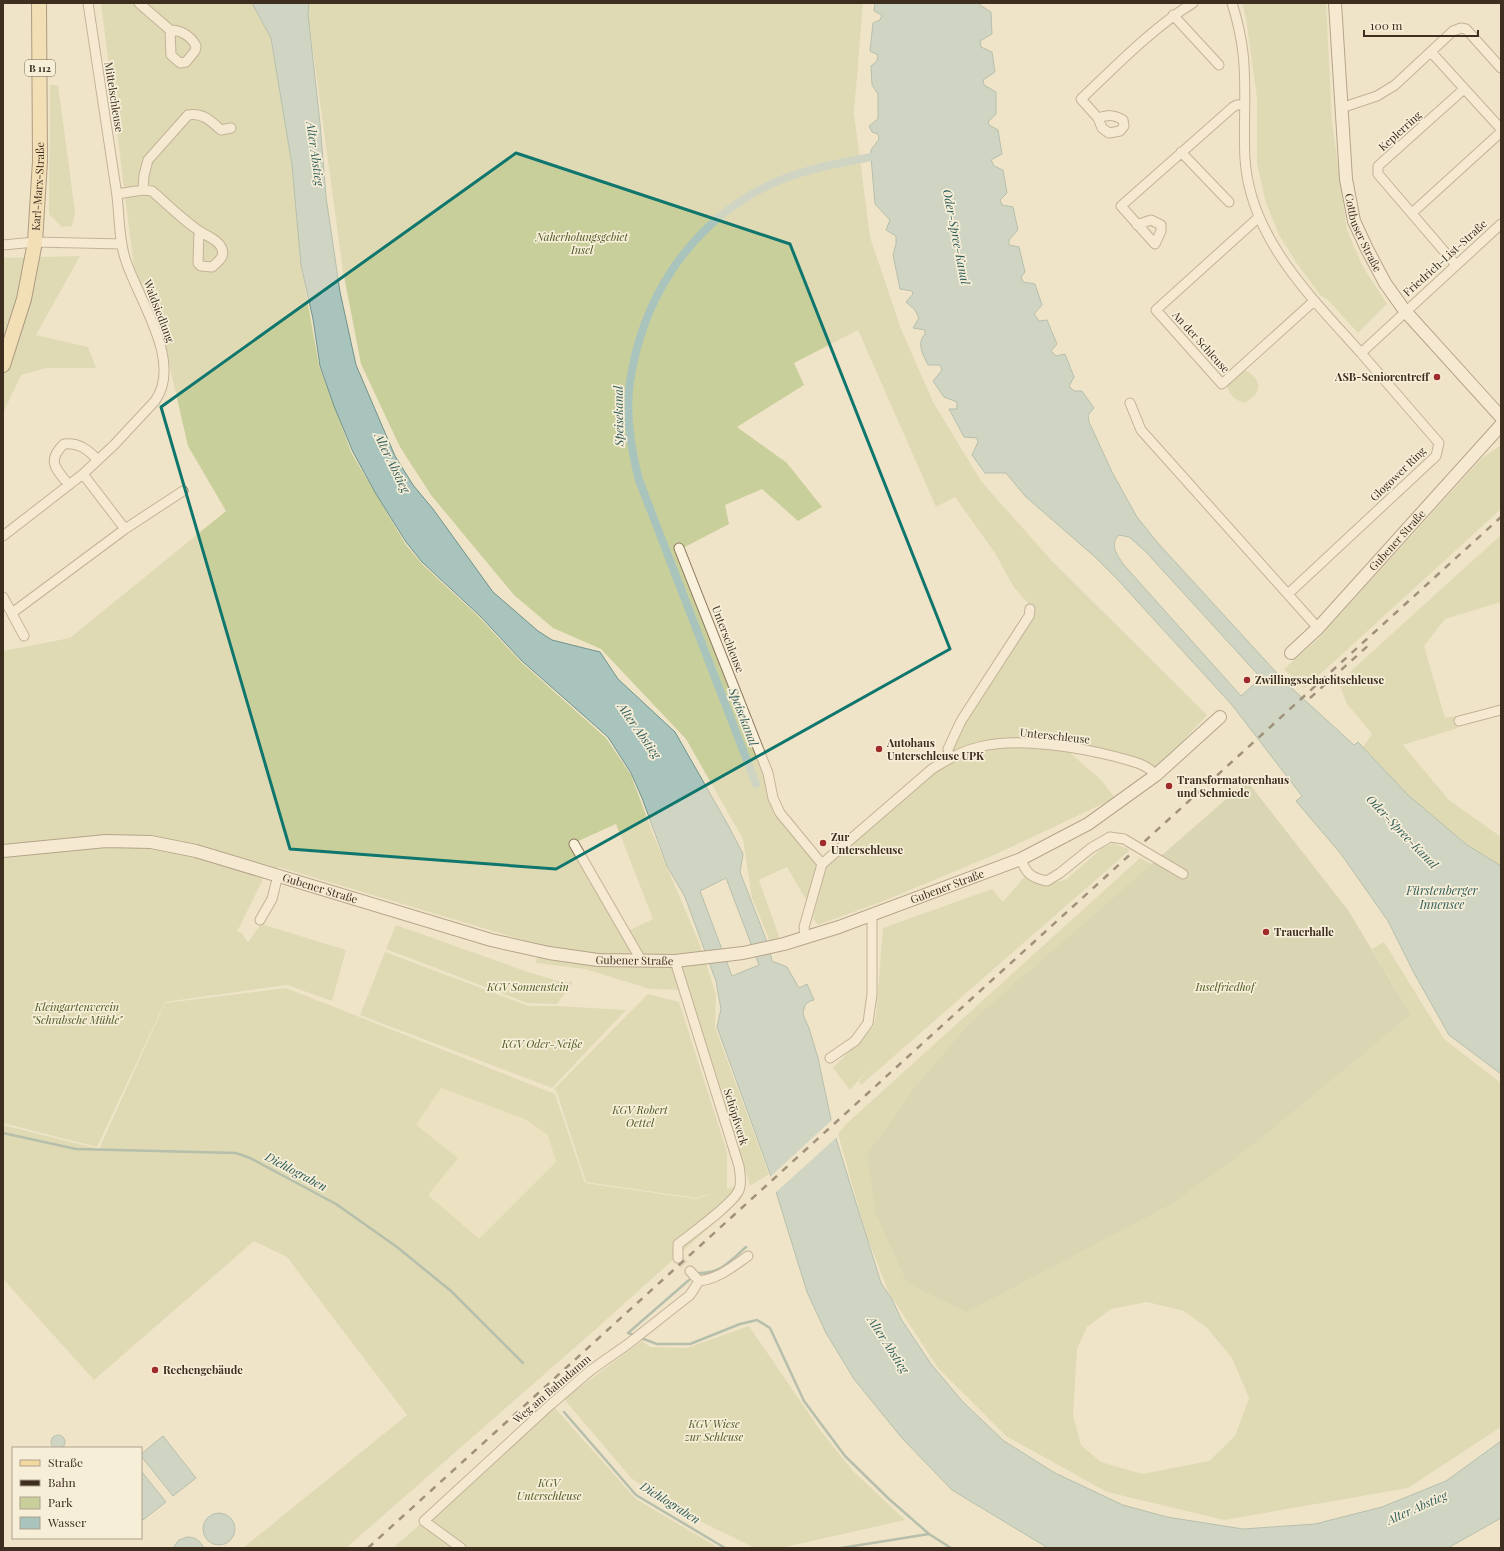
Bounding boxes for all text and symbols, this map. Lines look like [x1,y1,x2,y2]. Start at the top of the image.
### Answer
scale bar [1364,12,1478,38]
text: 100 m [1370,17,1403,33]
road number: B 112 [25,60,55,76]
street label: Mittelschleuse [102,61,128,134]
street label: Keplerring [1375,107,1425,154]
water label: Alter Abstieg [303,119,329,189]
street label: Karl-Marx-Straße [28,141,47,231]
water label: Oder-Spree-Kanal [940,188,974,286]
street label: Cottbuser Straße [1342,192,1386,275]
street label: Friedrich-List-Straße [1400,216,1490,299]
park label: Naherholungsgebiet Insel [535,229,629,257]
street label: Waldsiedlung [140,276,178,345]
street label: An der Schleuse [1169,307,1234,376]
place label: ASB-Seniorentreff [1334,369,1430,384]
marker: ASB-Seniorentreff [1432,372,1442,382]
water label: Speisekanal [609,385,627,447]
water label: Alter Abstieg [371,428,415,497]
street label: Glogower Ring [1366,443,1429,504]
street label: Gubener Straße [1365,506,1429,574]
street label: Unterschleuse [709,603,748,675]
place label: Zwillingsschachtschleuse [1255,672,1384,687]
marker: Zwillingsschachtschleuse [1242,675,1252,685]
water label: Speisekanal [725,685,763,748]
water label: Alter Abstieg [614,698,666,763]
street label: Unterschleuse [1019,724,1091,747]
place label: Autohaus Unterschleuse UPK [886,735,984,763]
marker: Autohaus Unterschleuse UPK [874,744,884,754]
place label: Transformatorenhaus und Schmiede [1177,772,1289,800]
marker: Transformatorenhaus und Schmiede [1164,781,1174,791]
water label: Oder-Spree-Kanal [1363,791,1442,872]
place label: Zur Unterschleuse [831,829,903,857]
marker: Zur Unterschleuse [818,838,828,848]
street label: Gubener Straße [908,865,986,907]
street label: Gubener Straße [281,870,360,906]
water label: Fürstenberger Innensee [1405,882,1479,912]
place label: Trauerhalle [1274,924,1334,939]
marker: Trauerhalle [1261,927,1271,937]
street label: Gubener Straße [596,952,674,968]
park label: KGV Sonnenstein [486,979,569,994]
park label: Inselfriedhof [1194,979,1257,994]
park label: Kleingartenverein "Schrabsche Mühle" [32,999,123,1027]
park label: KGV Oder-Neiße [501,1036,582,1051]
street label: Schöpfwerk [721,1087,752,1147]
park label: KGV Robert Oettel [611,1102,669,1130]
water label: Diehlograben [262,1148,330,1194]
water label: Alter Abstieg [863,1311,914,1377]
street label: Weg am Bahndamm [509,1351,594,1427]
place label: Rechengebäude [163,1362,243,1377]
marker: Rechengebäude [150,1365,160,1375]
park label: KGV Wiese zur Schleuse [684,1416,743,1444]
legend [12,1447,142,1539]
text: Straße [48,1454,83,1470]
text: Bahn [48,1474,76,1490]
park label: KGV Unterschleuse [517,1475,582,1503]
water label: Diehlograben [637,1477,704,1527]
water label: Alter Abstieg [1382,1486,1451,1528]
text: Park [48,1494,73,1510]
text: Wasser [47,1514,87,1530]

